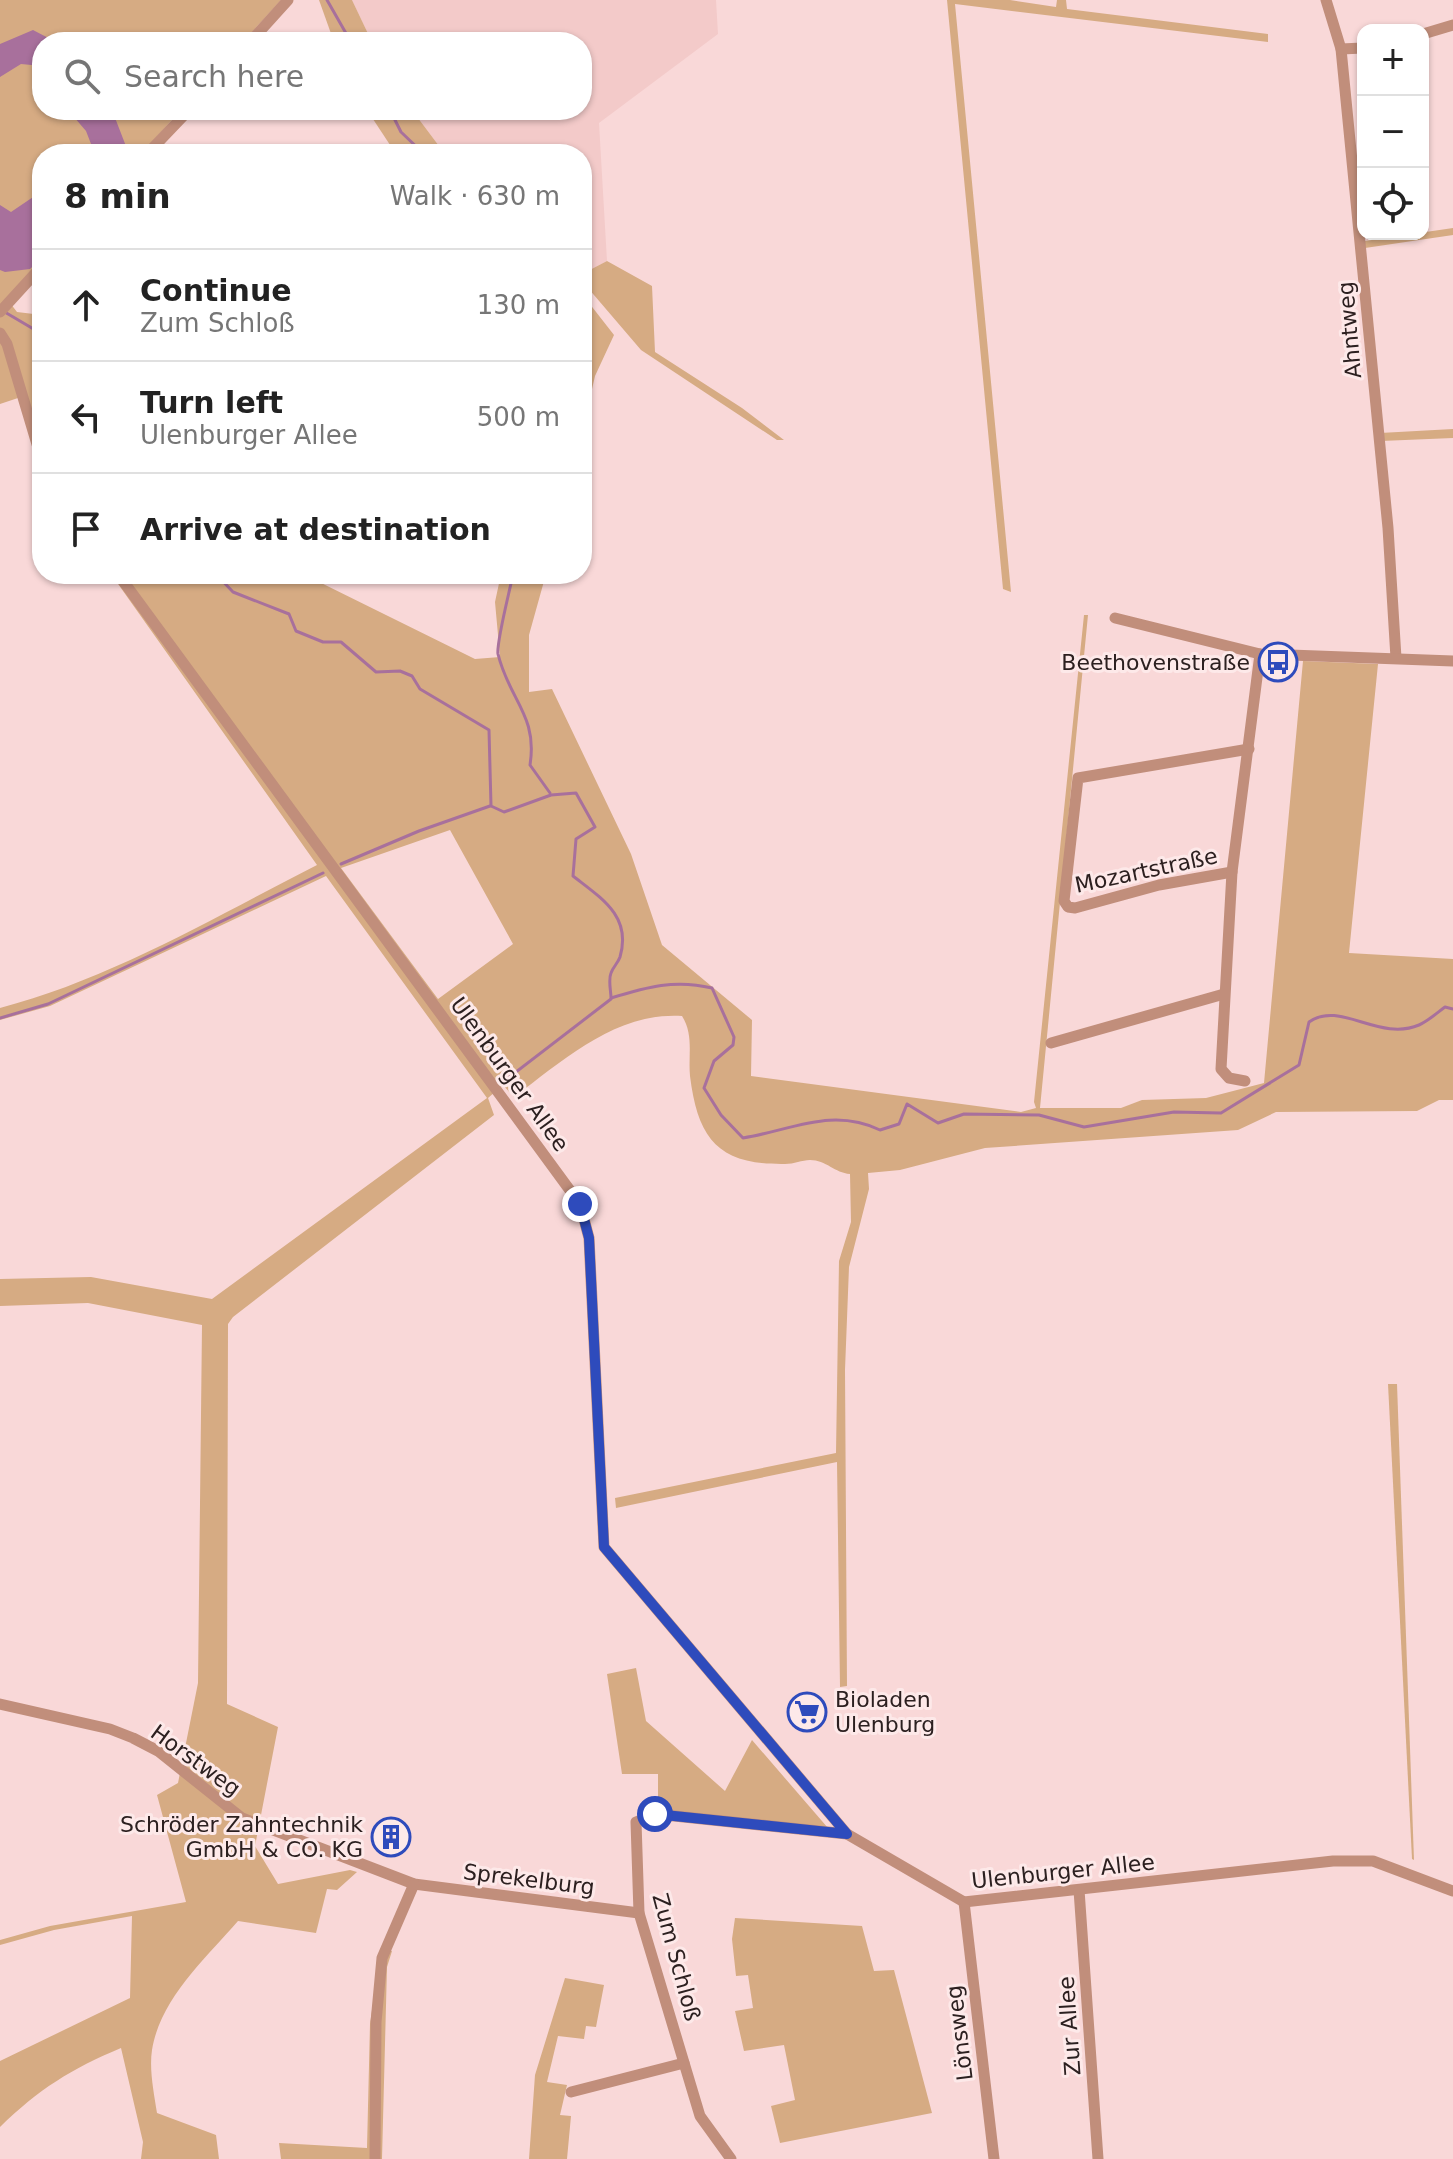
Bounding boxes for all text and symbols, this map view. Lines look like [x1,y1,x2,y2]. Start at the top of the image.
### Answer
map controls [1357,24,1429,240]
button: + [1357,24,1429,96]
search box [32,32,592,120]
icon: search [60,54,104,98]
text: Search here [124,59,304,94]
button: − [1357,96,1429,168]
button: locate [1357,168,1429,240]
text: 8 min [64,176,171,216]
text: Walk · 630 m [390,181,560,211]
text: Continue [140,273,292,308]
street label: Ahntweg [1333,281,1366,379]
icon: ahead [64,283,108,327]
text: 130 m [477,290,560,320]
text: Zum Schloß [140,308,295,338]
text: Turn left [140,385,283,420]
icon: left [64,395,108,439]
text: 500 m [477,402,560,432]
text: Ulenburger Allee [140,420,358,450]
icon: arrive [64,507,108,551]
text: Arrive at destination [140,512,491,547]
bus stop icon: Beethovenstraße [1257,641,1299,683]
place label: Beethovenstraße [1061,650,1250,675]
street label: Mozartstraße [1073,843,1220,898]
street label: Ulenburger Allee [445,992,574,1156]
route end [562,1186,598,1222]
place label: Bioladen Ulenburg [835,1687,935,1737]
supermarket icon: Bioladen Ulenburg [786,1691,828,1733]
street label: Horstweg [146,1720,245,1801]
route start [637,1796,673,1832]
place label: Schröder Zahntechnik GmbH & CO. KG [120,1812,363,1862]
building icon: Schröder Zahntechnik GmbH & CO. KG [370,1816,412,1858]
street label: Ulenburger Allee [970,1849,1156,1894]
street label: Sprekelburg [462,1859,596,1900]
street label: Zum Schloß [648,1891,706,2024]
street label: Zur Allee [1054,1976,1085,2076]
street label: Lönsweg [941,1984,978,2082]

